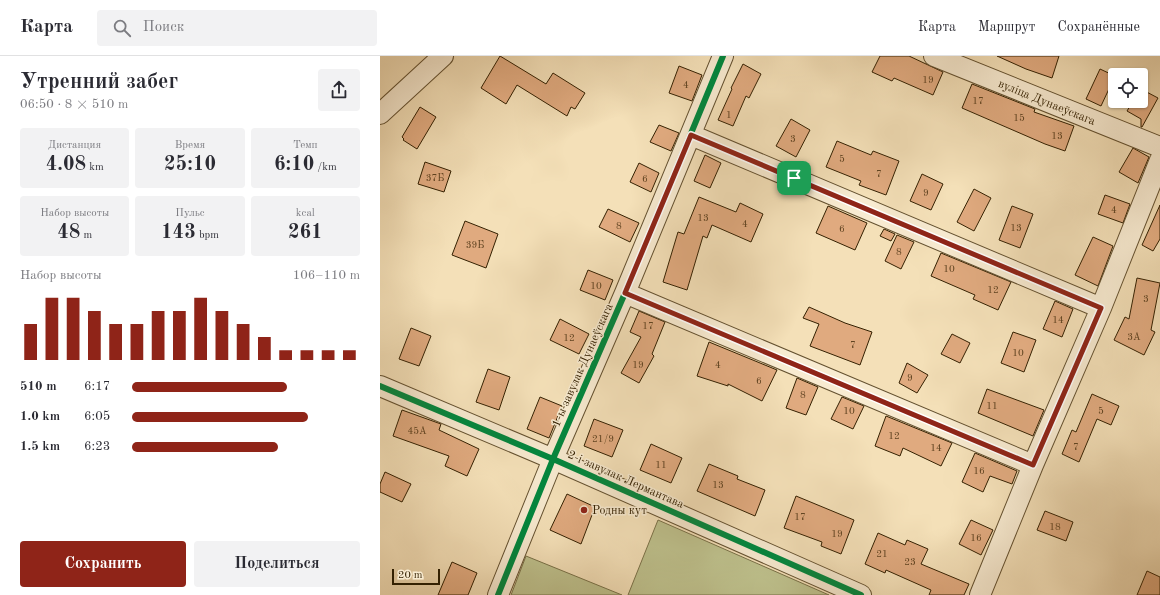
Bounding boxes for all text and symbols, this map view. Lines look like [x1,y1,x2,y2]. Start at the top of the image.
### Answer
search box [97,10,377,46]
icon: search [111,17,133,39]
text: Карта [20,18,73,37]
text: Поиск [143,20,184,35]
text: Карта [918,20,956,34]
text: Маршрут [978,20,1035,34]
text: Сохранённые [1057,20,1140,34]
map controls [1108,68,1148,108]
button: locate [1108,68,1148,108]
button: share [318,69,360,111]
text: Утренний забег [20,71,178,93]
house number: 19 [922,75,934,85]
street label: вуліца Дунаеўскага [996,77,1097,128]
house number: 4 [683,80,689,90]
house number: 17 [972,96,984,106]
text: 06:50 · 8 × 510 m [20,98,128,111]
house number: 1 [726,110,732,120]
house number: 15 [1013,113,1025,123]
house number: 13 [1051,131,1063,141]
house number: 3 [790,134,796,144]
text: Дистанция [48,140,101,151]
text: Время [175,140,205,151]
text: Темп [293,140,318,151]
house number: 5 [839,154,845,164]
text: 4.08 [46,155,86,175]
text: 25:10 [164,155,216,175]
text: 6:10 [274,155,314,175]
pin [777,161,811,195]
text: km [86,162,104,173]
text: /km [314,162,337,173]
icon: arrive [783,167,805,189]
house number: 7 [876,169,882,179]
house number: 37Б [426,173,444,183]
house number: 6 [642,174,648,184]
house number: 9 [923,188,929,198]
house number: 4 [1111,205,1117,215]
text: Набор высоты [40,208,109,219]
text: Пульс [175,208,205,219]
text: kcal [296,208,315,219]
house number: 13 [697,213,709,223]
house number: 4 [742,219,748,229]
house number: 8 [616,221,622,231]
text: 48 [57,223,80,243]
text: 143 [161,223,196,243]
text: 261 [288,223,323,243]
house number: 13 [1010,223,1022,233]
house number: 6 [839,224,845,234]
text: m [80,230,92,241]
text: bpm [196,230,219,241]
house number: 39Б [466,240,484,250]
house number: 8 [896,247,902,257]
house number: 10 [943,264,955,274]
text: Набор высоты [20,269,102,282]
text: 106–110 m [293,269,360,282]
house number: 10 [590,281,602,291]
house number: 12 [987,285,999,295]
house number: 3 [1143,294,1149,304]
street label: 1-ы завулак Дунаеўскага [550,302,616,429]
house number: 14 [1052,315,1064,325]
house number: 17 [642,321,654,331]
house number: 3А [1127,332,1141,342]
house number: 12 [563,333,575,343]
house number: 7 [850,340,856,350]
house number: 10 [1012,348,1024,358]
house number: 19 [632,360,644,370]
house number: 4 [715,360,721,370]
house number: 9 [907,373,913,383]
house number: 6 [756,376,762,386]
text: 510 m [20,380,57,393]
text: 6:17 [84,380,110,393]
house number: 8 [800,390,806,400]
house number: 11 [986,401,998,411]
house number: 10 [843,406,855,416]
house number: 5 [1098,406,1104,416]
text: 1.0 km [20,410,60,423]
text: 6:05 [84,410,110,423]
house number: 45А [407,426,427,436]
house number: 12 [888,431,900,441]
house number: 21/9 [592,434,614,444]
text: 1.5 km [20,440,60,453]
text: 6:23 [84,440,110,453]
house number: 7 [1073,442,1079,452]
house number: 14 [930,443,942,453]
street label: 2-і завулак Лермантава [566,448,686,511]
house number: 11 [655,460,667,470]
house number: 16 [973,466,985,476]
house number: 13 [712,480,724,490]
marker: Родны кут [579,505,589,515]
place label: Родны кут [592,505,647,517]
house number: 17 [794,512,806,522]
house number: 18 [1049,522,1061,532]
house number: 19 [831,529,843,539]
house number: 16 [970,533,982,543]
button: Сохранить [20,541,186,587]
button: Поделиться [194,541,360,587]
house number: 21 [876,549,888,559]
house number: 23 [904,557,916,567]
scale bar [392,567,440,586]
text: 20 m [398,570,423,581]

